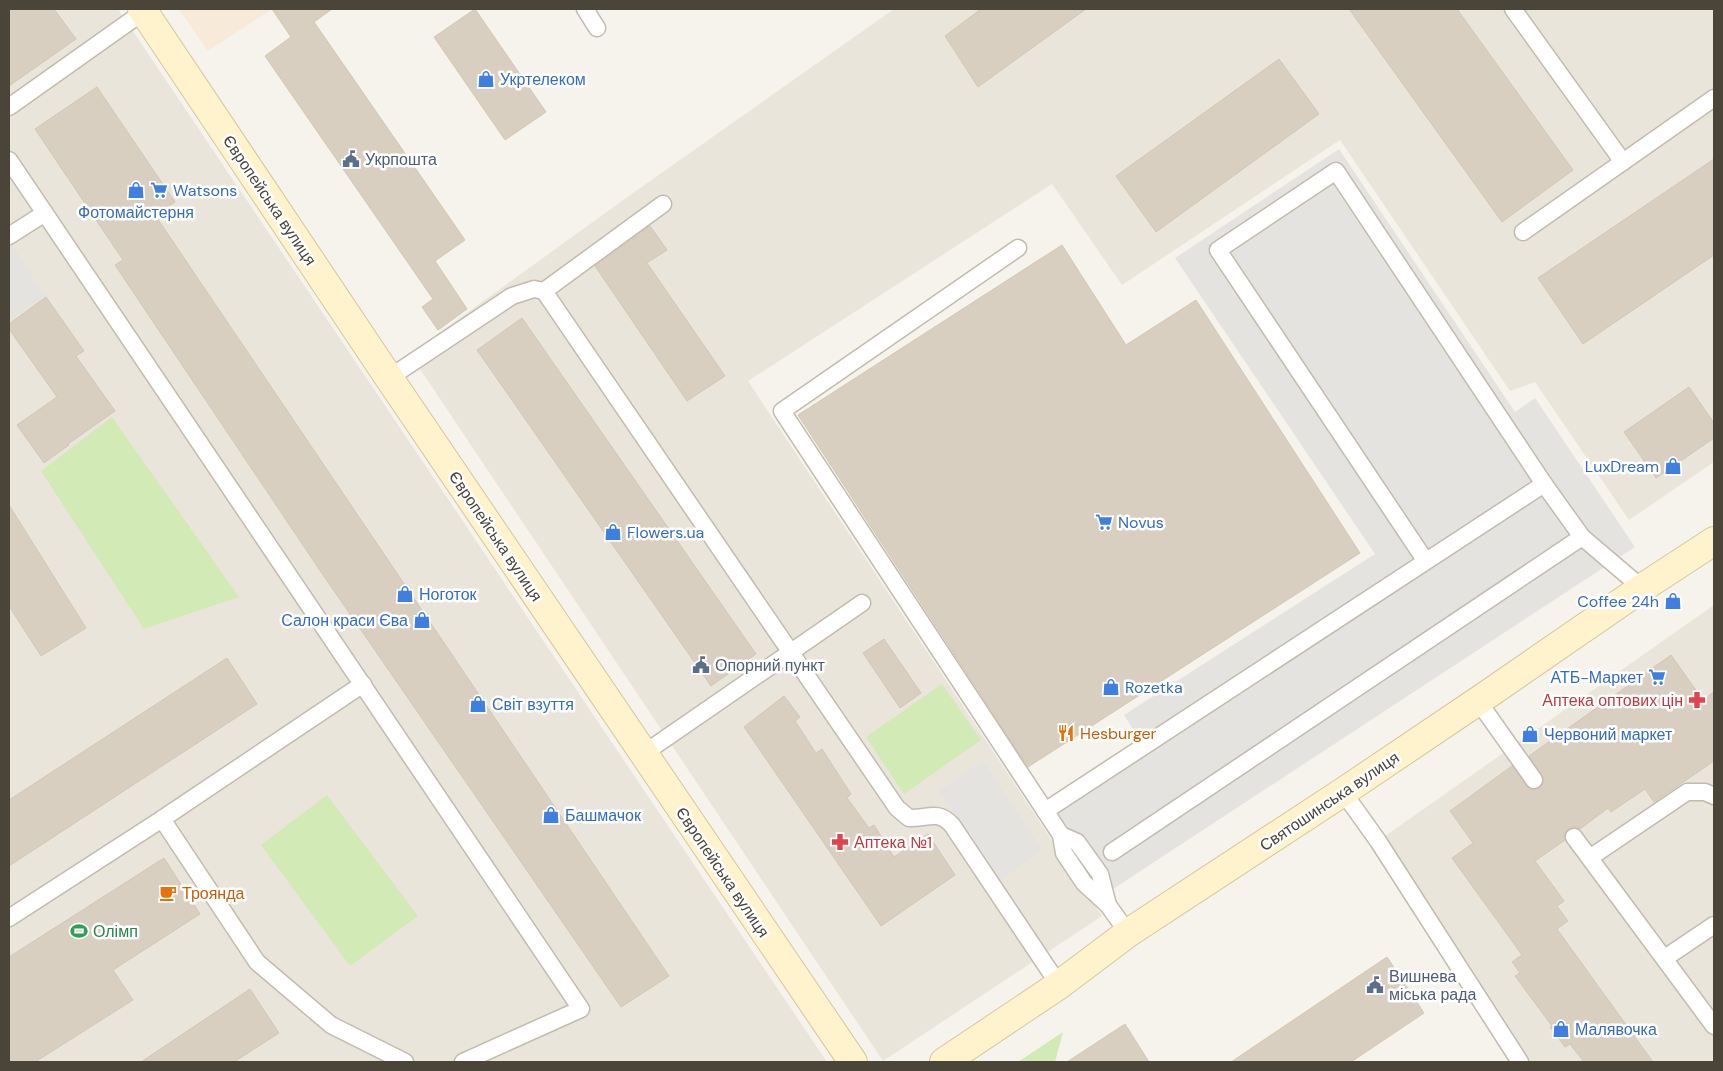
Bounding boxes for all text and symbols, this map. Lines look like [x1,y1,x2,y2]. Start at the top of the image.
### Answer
shop icon: Укртелеком [476,69,496,89]
place label: Укртелеком [500,69,586,90]
street label: Європейська вулиця [218,131,321,270]
public building icon: Укрпошта [341,149,361,169]
place label: Укрпошта [365,149,437,170]
shop icon: Фотомайстерня [126,180,146,200]
supermarket icon: Watsons [149,180,169,200]
place label: Watsons [173,180,237,201]
place label: Фотомайстерня [78,202,194,223]
place label: LuxDream [1585,456,1659,477]
shop icon: LuxDream [1663,456,1683,476]
street label: Європейська вулиця [444,467,547,606]
supermarket icon: Novus [1094,512,1114,532]
place label: Novus [1118,512,1164,533]
shop icon: Flowers.ua [603,522,623,542]
place label: Flowers.ua [627,522,704,543]
shop icon: Ноготок [395,584,415,604]
place label: Ноготок [419,584,478,605]
place label: Coffee 24h [1577,591,1659,612]
shop icon: Coffee 24h [1663,591,1683,611]
place label: Салон краси Єва [281,610,408,631]
shop icon: Салон краси Єва [412,610,432,630]
public building icon: Опорний пункт [691,655,711,675]
place label: Опорний пункт [715,655,826,676]
place label: АТБ-Маркет [1550,667,1644,688]
supermarket icon: АТБ-Маркет [1647,667,1667,687]
shop icon: Rozetka [1101,677,1121,697]
place label: Rozetka [1125,677,1183,698]
place label: Аптека оптових цін [1542,690,1683,711]
pharmacy icon: Аптека оптових цін [1687,690,1707,710]
shop icon: Світ взуття [468,694,488,714]
place label: Світ взуття [492,694,574,715]
restaurant icon: Hesburger [1056,723,1076,743]
place label: Hesburger [1080,723,1157,744]
shop icon: Червоний маркет [1520,724,1540,744]
place label: Червоний маркет [1544,724,1673,745]
street label: Святошинська вулиця [1255,747,1403,856]
street label: Європейська вулиця [671,803,774,942]
shop icon: Башмачок [541,805,561,825]
place label: Башмачок [565,805,642,826]
pharmacy icon: Аптека №1 [830,832,850,852]
place label: Аптека №1 [854,832,932,853]
cafe icon: Троянда [158,883,178,903]
place label: Троянда [182,883,245,904]
sports icon: Олімп [69,921,89,941]
place label: Олімп [93,921,138,942]
place label: Вишнева міська рада [1389,966,1477,1005]
public building icon: Вишнева міська рада [1365,975,1385,995]
shop icon: Малявочка [1551,1019,1571,1039]
place label: Малявочка [1575,1019,1657,1040]

